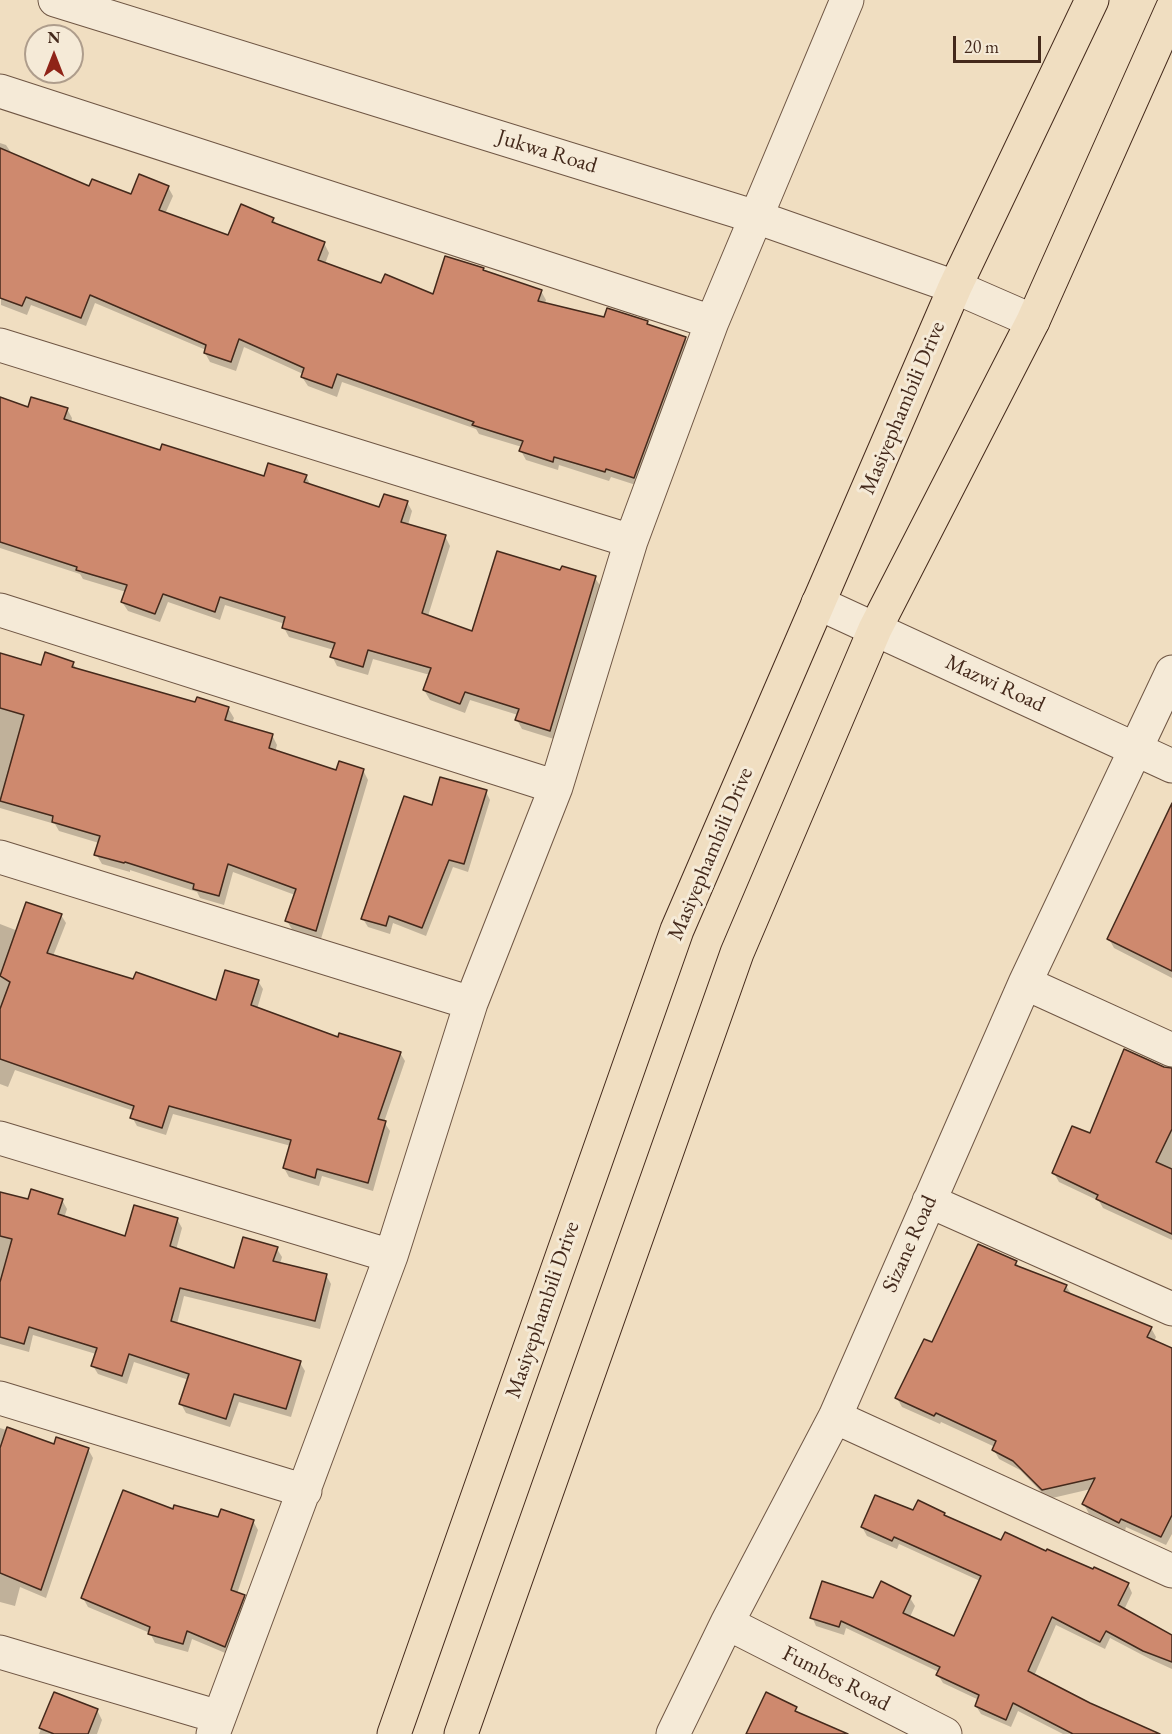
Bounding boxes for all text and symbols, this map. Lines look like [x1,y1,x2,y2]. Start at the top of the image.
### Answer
north arrow [24,24,84,84]
scale bar [956,24,1044,62]
text: N [48,27,60,48]
text: 20 m [964,35,999,58]
street label: Jukwa Road [494,124,600,180]
street label: Masiyephambili Drive [855,318,951,498]
street label: Mazwi Road [941,649,1049,719]
street label: Masiyephambili Drive [663,764,759,944]
street label: Sizane Road [877,1191,943,1297]
street label: Masiyephambili Drive [500,1218,586,1402]
street label: Fumbes Road [778,1641,894,1717]

